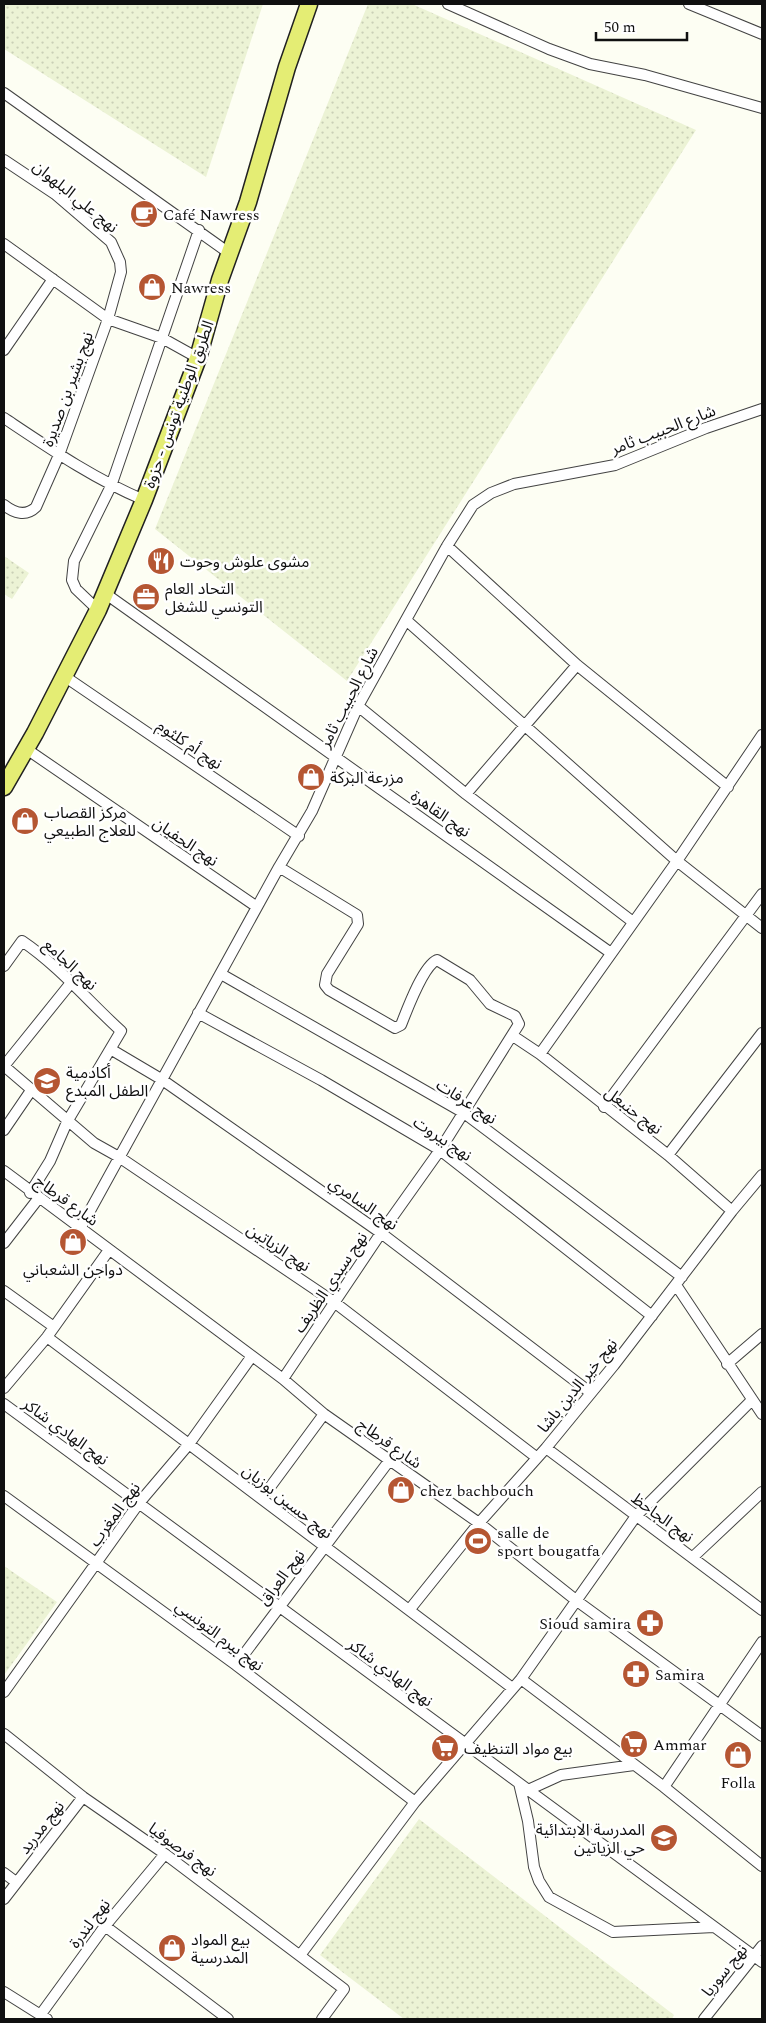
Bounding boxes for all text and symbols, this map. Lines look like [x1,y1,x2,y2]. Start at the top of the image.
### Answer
scale bar [596,10,687,42]
text: 50 m [604,16,636,39]
street label: نهج علي البلهوان [27,155,123,239]
cafe icon: Café Nawress [129,199,159,229]
place label: Café Nawress [163,203,260,227]
shop icon: Nawress [137,272,167,302]
place label: Nawress [171,276,231,300]
street label: الطريق الوطنية تونس - حزوة [137,317,220,492]
street label: نهج بشير بن صديرة [36,328,100,450]
street label: شارع الحبيب ثامر [607,399,719,461]
restaurant icon: مشوى علوش وحوت [146,546,176,576]
place label: مشوى علوش وحوت [180,550,309,574]
place label: التحاد العام التونسي للشغل [165,577,263,619]
office icon: التحاد العام التونسي للشغل [131,582,161,612]
street label: شارع الحبيب ثامر [313,643,385,753]
street label: نهج أم كلثوم [152,714,227,776]
shop icon: مزرعة البركة [296,762,326,792]
place label: مزرعة البركة [330,766,404,790]
street label: نهج القاهرة [405,784,475,843]
place label: مركز القصاب للعلاج الطبيعي [44,801,136,843]
shop icon: مركز القصاب للعلاج الطبيعي [10,806,40,836]
street label: نهج الحفيان [148,811,223,873]
street label: نهج الجامع [38,933,103,996]
place label: أكادمية الطفل المبدع [66,1061,148,1103]
school or university icon: أكادمية الطفل المبدع [32,1066,62,1096]
street label: نهج عرفات [431,1073,502,1131]
street label: نهج حنبعل [599,1081,667,1141]
street label: نهج بيروت [408,1110,477,1167]
street label: شارع قرطاج [29,1169,103,1232]
street label: نهج السامري [324,1171,403,1237]
street label: نهج الزياتين [242,1218,315,1278]
shop icon: دواجن الشعباني [58,1227,88,1257]
street label: نهج سيدي الظريف [288,1227,374,1338]
place label: دواجن الشعباني [23,1258,123,1282]
street label: نهج خير الدين باشا [532,1333,623,1438]
street label: نهج الهادي شاكر [17,1392,114,1471]
street label: شارع قرطاج [352,1413,427,1475]
street label: نهج حسين بوزيان [237,1459,338,1545]
shop icon: chez bachbouch [386,1475,416,1505]
street label: نهج المغرب [83,1477,146,1552]
place label: chez bachbouch [420,1479,534,1503]
street label: نهج الجاحظ [626,1487,699,1549]
place label: salle de sport bougatfa [497,1521,600,1563]
sports icon: salle de sport bougatfa [463,1526,493,1556]
street label: نهج العراق [253,1544,311,1611]
street label: نهج بيرم التونسي [170,1594,269,1677]
pharmacy icon: Sioud samira [635,1608,665,1638]
place label: Sioud samira [539,1612,631,1636]
street label: نهج الهادي شاكر [342,1632,438,1713]
pharmacy icon: Samira [621,1659,651,1689]
place label: Samira [655,1663,705,1687]
supermarket icon: Ammar [619,1729,649,1759]
supermarket icon: بيع مواد التنظيف [430,1733,460,1763]
place label: Ammar [653,1733,707,1757]
place label: بيع مواد التنظيف [464,1737,572,1761]
shop icon: Folla [723,1740,753,1770]
place label: Folla [720,1771,756,1795]
street label: نهج مدريد [13,1796,70,1860]
street label: نهج فرصوفيا [143,1817,222,1883]
place label: المدرسة الابتدائية حي الزياتين [536,1818,645,1860]
school or university icon: المدرسة الابتدائية حي الزياتين [649,1823,679,1853]
street label: نهج لندرة [63,1894,116,1953]
place label: بيع المواد المدرسية [191,1928,250,1970]
shop icon: بيع المواد المدرسية [157,1933,187,1963]
street label: نهج سوريا [696,1939,754,2002]

